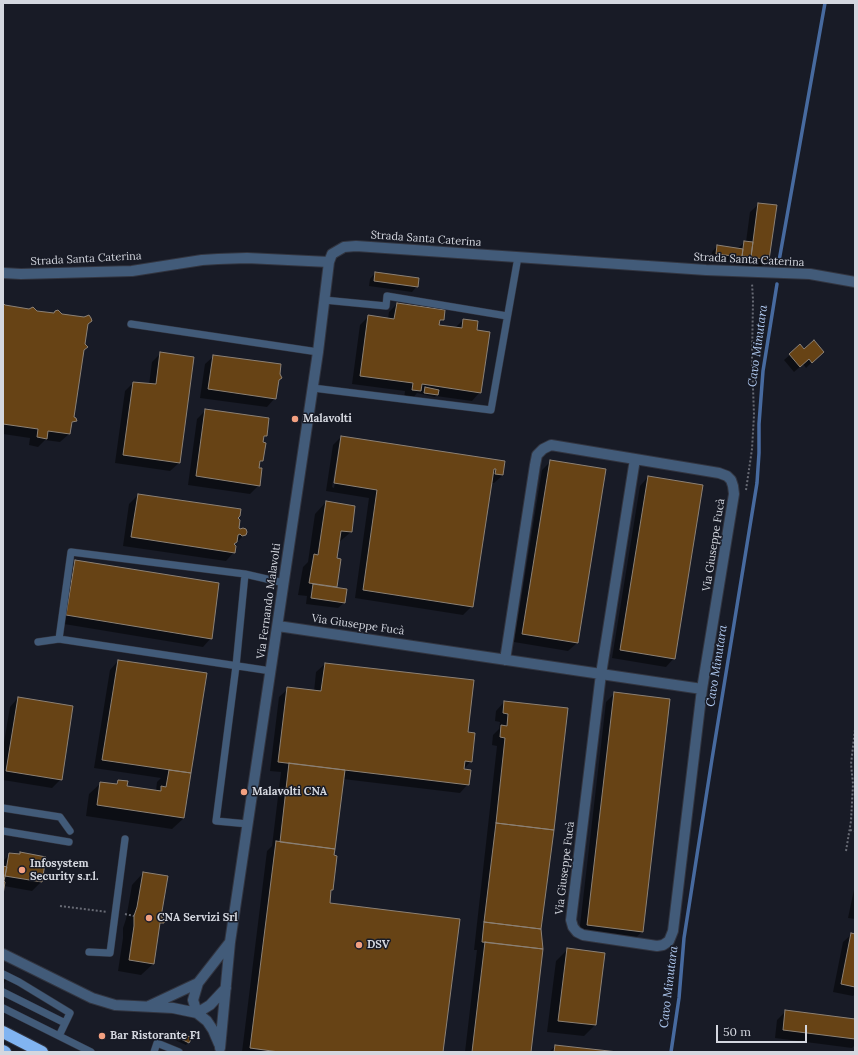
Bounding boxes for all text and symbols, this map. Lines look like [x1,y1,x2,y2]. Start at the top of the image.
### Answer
street label: Strada Santa Caterina [370,229,482,249]
street label: Strada Santa Caterina [30,250,142,268]
street label: Strada Santa Caterina [693,251,805,269]
water label: Cavo Minutara [745,304,771,388]
place label: Malavolti [303,412,352,426]
marker: Malavolti [290,414,300,424]
street label: Via Giuseppe Fucà [700,498,728,592]
street label: Via Fernando Malavolti [254,542,284,660]
street label: Via Giuseppe Fucà [311,612,405,638]
water label: Cavo Minutara [703,624,731,708]
place label: Malavolti CNA [252,785,327,799]
marker: Malavolti CNA [239,787,249,797]
street label: Via Giuseppe Fucà [553,821,577,915]
place label: Infosystem Security s.r.l. [30,857,99,883]
marker: Infosystem Security s.r.l. [17,865,27,875]
place label: CNA Servizi Srl [157,911,238,925]
marker: CNA Servizi Srl [144,913,154,923]
place label: DSV [367,938,390,952]
marker: DSV [354,940,364,950]
water label: Cavo Minutara [657,945,681,1029]
scale bar [718,1017,809,1043]
text: 50 m [723,1024,751,1039]
place label: Bar Ristorante F1 [110,1029,200,1043]
marker: Bar Ristorante F1 [97,1031,107,1041]

